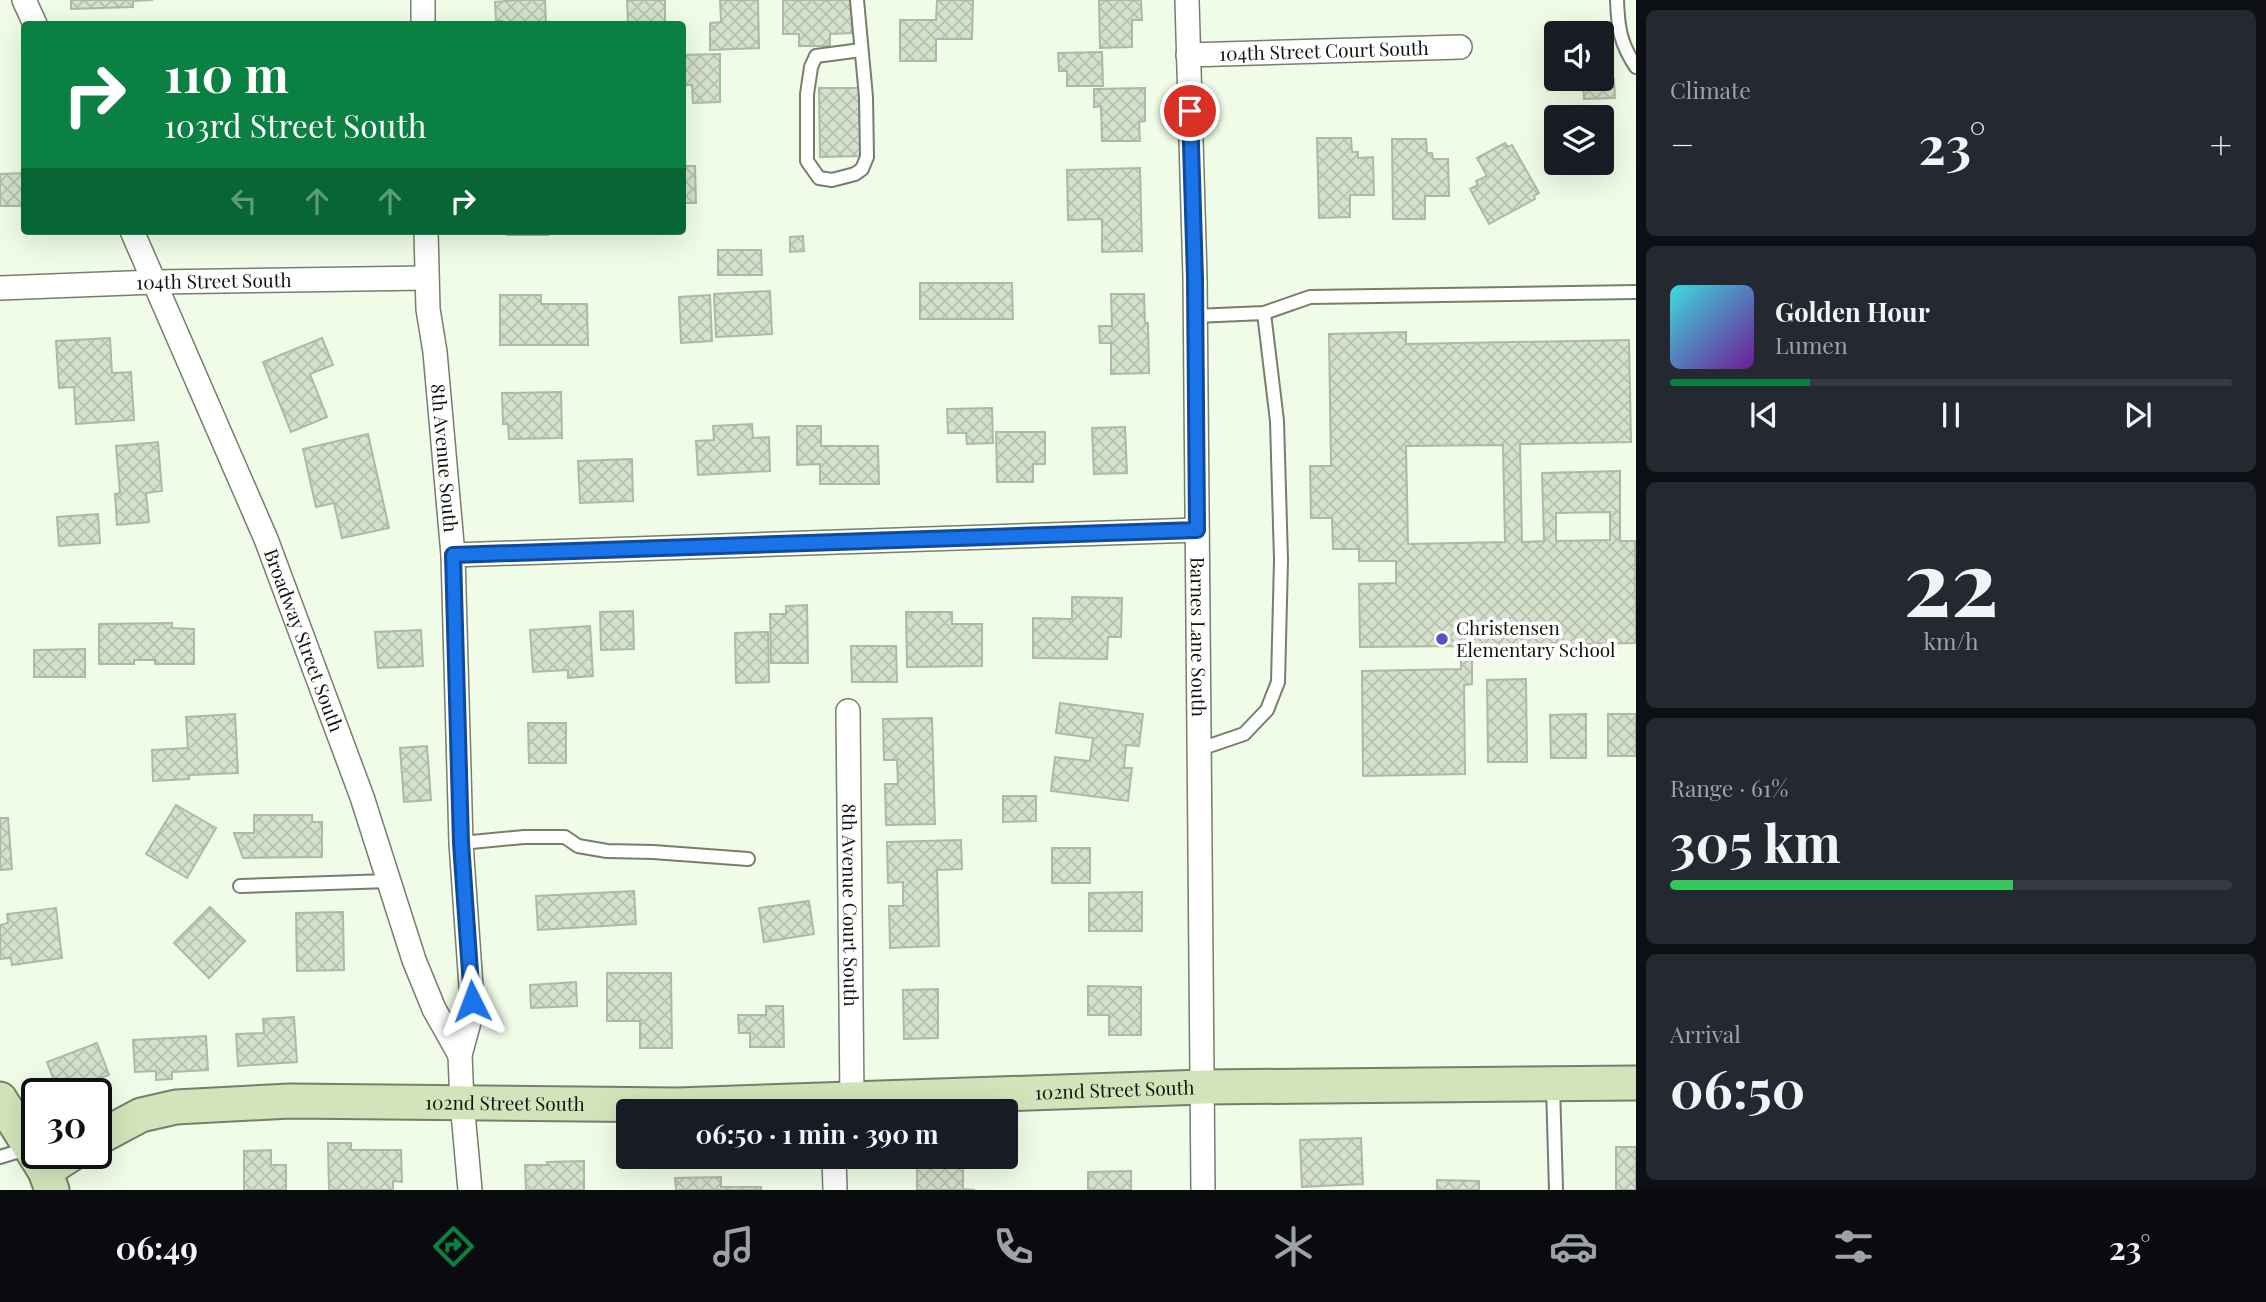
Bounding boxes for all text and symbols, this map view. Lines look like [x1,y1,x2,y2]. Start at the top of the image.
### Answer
map controls [1544,21,1614,175]
button: sound [1544,21,1614,91]
street label: 104th Street Court South [1219,34,1429,66]
text: 110 m [164,40,289,105]
icon: right [49,49,140,140]
text: Climate [1670,74,1751,105]
pin [1160,81,1220,141]
icon: arrive [1171,92,1209,130]
text: 103rd Street South [164,103,427,146]
button: layers [1544,105,1614,175]
text: 23° [1919,109,1986,178]
text: − [1670,118,1695,169]
text: + [2210,118,2232,169]
icon: left [225,182,263,220]
icon: ahead [298,182,336,220]
icon: ahead [371,182,409,220]
icon: right [444,182,482,220]
street label: 104th Street South [136,266,292,295]
text: Golden Hour [1775,294,1930,329]
text: Lumen [1775,329,1848,360]
street label: 8th Avenue South [426,383,465,533]
icon: previous [1745,396,1783,434]
icon: pause [1932,396,1970,434]
icon: next [2119,396,2157,434]
text: 22 [1903,519,1999,640]
street label: Broadway Street South [259,545,351,735]
street label: Barnes Lane South [1185,557,1213,717]
place label: Christensen Elementary School [1456,614,1616,662]
text: km/h [1923,625,1979,656]
marker: Christensen Elementary School [1434,631,1450,647]
text: Range · 61% [1670,772,1788,803]
street label: 8th Avenue Court South [837,803,865,1007]
text: 305 km [1670,807,1841,876]
position arrow [435,964,509,1038]
text: Arrival [1670,1018,1741,1049]
text: 06:50 [1670,1053,1805,1122]
street label: 102nd Street South [1034,1073,1195,1105]
speed limit sign: 30 [21,1078,112,1169]
street label: 102nd Street South [425,1088,585,1116]
text: 06:50 · 1 min · 390 m [695,1116,939,1151]
icon: directions [429,1222,478,1271]
icon: music [709,1222,758,1271]
icon: phone [989,1222,1038,1271]
icon: climate [1269,1222,1318,1271]
icon: car [1549,1222,1598,1271]
icon: filters [1829,1222,1878,1271]
text: 06:49 [116,1225,198,1268]
text: 23° [2109,1225,2150,1268]

